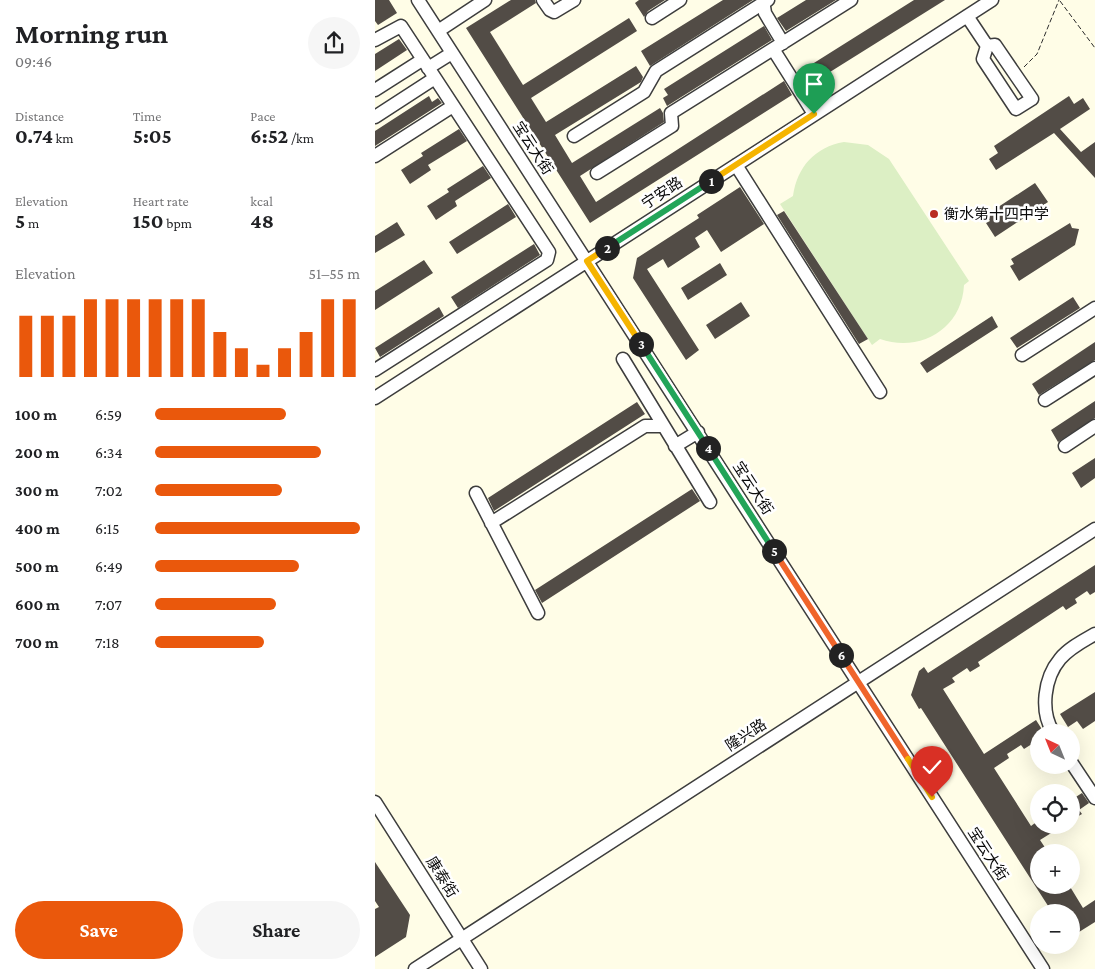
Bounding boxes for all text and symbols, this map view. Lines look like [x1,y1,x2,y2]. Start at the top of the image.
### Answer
button: share [308,17,360,69]
text: Morning run [15,18,168,49]
text: 09:46 [15,53,52,70]
pin [793,63,835,114]
icon: arrive [800,70,828,98]
text: Distance [15,108,64,124]
text: Time [133,108,161,124]
text: Pace [250,108,276,124]
street label: 宝云大街 [510,118,556,178]
text: 0.74 [15,124,53,148]
text: 5:05 [133,124,172,148]
text: 6:52 [250,124,288,148]
text: km [53,130,74,146]
text: /km [288,130,314,146]
pin: 1 [699,168,723,194]
text: 1 [709,173,714,189]
street label: 宁安路 [639,174,685,212]
text: Elevation [15,193,68,209]
text: Heart rate [133,193,189,209]
text: kcal [250,193,273,209]
place label: 衡水第十四中学 [944,206,1049,222]
marker: 衡水第十四中学 [928,208,940,220]
text: 5 [15,209,25,233]
text: 150 [133,209,164,233]
text: 48 [250,209,274,233]
text: m [25,215,39,231]
text: bpm [164,215,192,231]
pin: 2 [595,236,619,260]
text: 2 [604,240,611,256]
text: Elevation [15,265,76,282]
text: 51–55 m [309,265,360,282]
pin: 3 [629,332,653,356]
text: 3 [638,336,645,352]
text: 100 m [15,406,57,423]
text: 6:59 [95,406,122,423]
pin: 4 [695,436,721,460]
text: 4 [705,440,712,456]
text: 200 m [15,444,59,461]
text: 6:34 [95,444,123,461]
street label: 宝云大街 [730,458,776,518]
text: 300 m [15,482,59,499]
text: 7:02 [95,482,122,499]
text: 400 m [15,520,60,537]
text: 6:15 [95,520,120,537]
pin: 5 [761,538,787,564]
text: 5 [771,543,778,559]
text: 500 m [15,558,59,575]
text: 6:49 [95,558,123,575]
text: 600 m [15,596,60,613]
text: 7:07 [95,596,122,613]
text: 700 m [15,634,59,651]
text: 7:18 [95,634,120,651]
pin: 6 [829,642,853,668]
text: 6 [838,647,845,663]
street label: 隆兴路 [723,716,769,754]
north arrow [1030,724,1080,774]
map controls [1030,724,1080,954]
pin [911,746,953,797]
icon: check [918,753,946,781]
button: locate [1030,784,1080,834]
street label: 宝云大街 [965,824,1011,884]
button: + [1030,844,1080,894]
street label: 康泰街 [423,854,461,900]
button: Save [15,901,183,959]
button: Share [193,901,360,959]
button: − [1030,904,1080,954]

